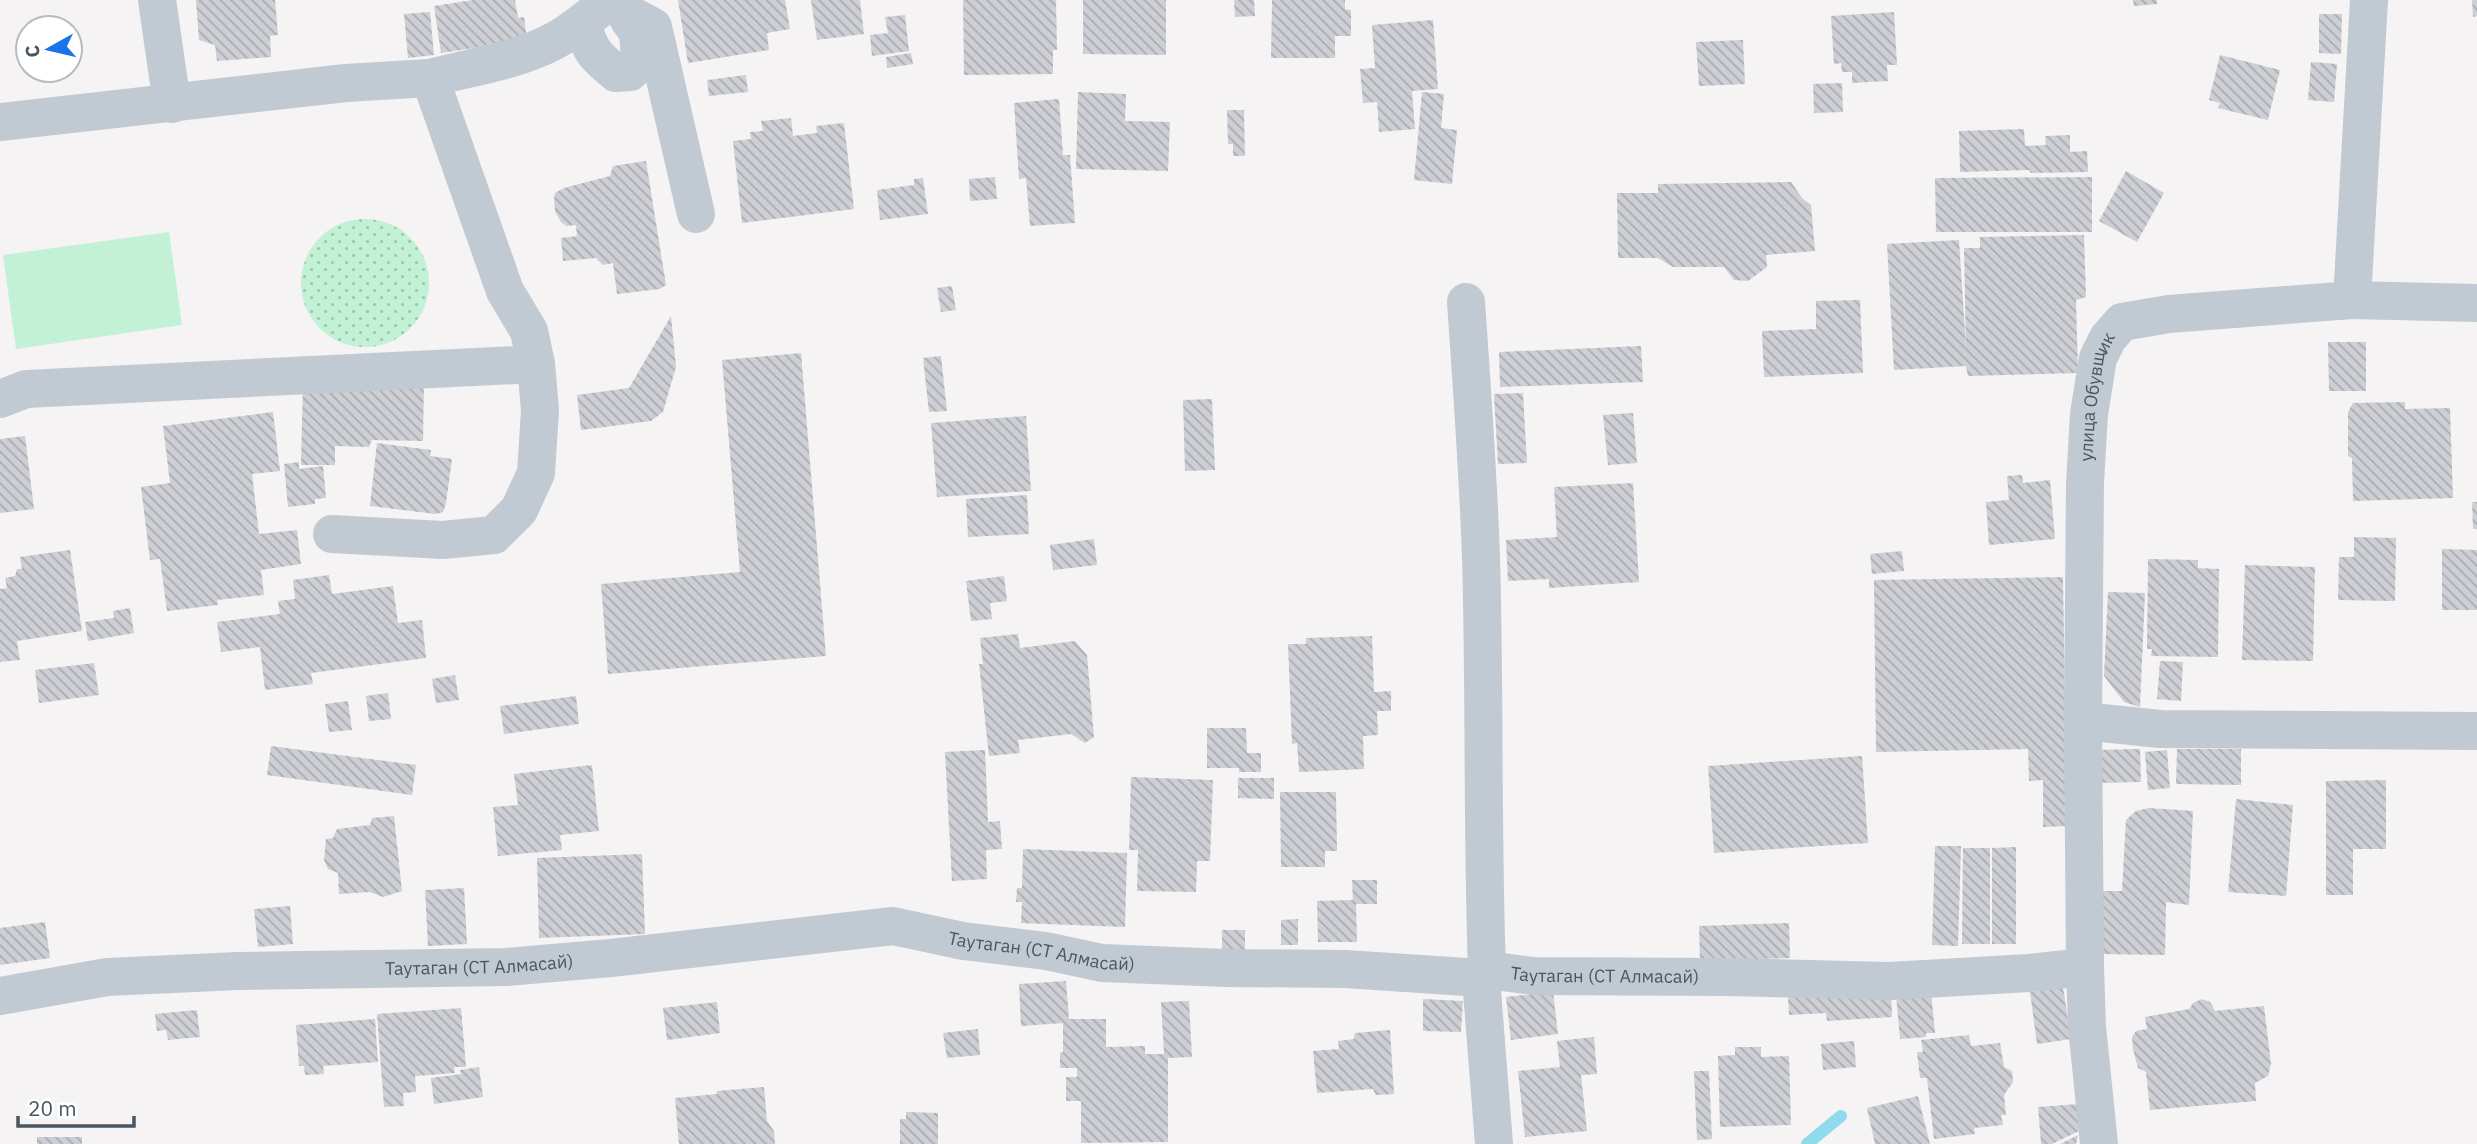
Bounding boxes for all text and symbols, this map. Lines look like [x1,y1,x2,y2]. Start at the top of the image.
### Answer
north arrow [14,14,84,84]
text: С [19,44,45,59]
street label: улица Обувщик [2074,328,2120,462]
street label: Таутаган (СТ Алмасай) [946,926,1135,975]
street label: Таутаган (СТ Алмасай) [385,949,574,980]
street label: Таутаган (СТ Алмасай) [1509,961,1699,988]
scale bar [18,1084,133,1128]
text: 20 m [28,1094,77,1122]

